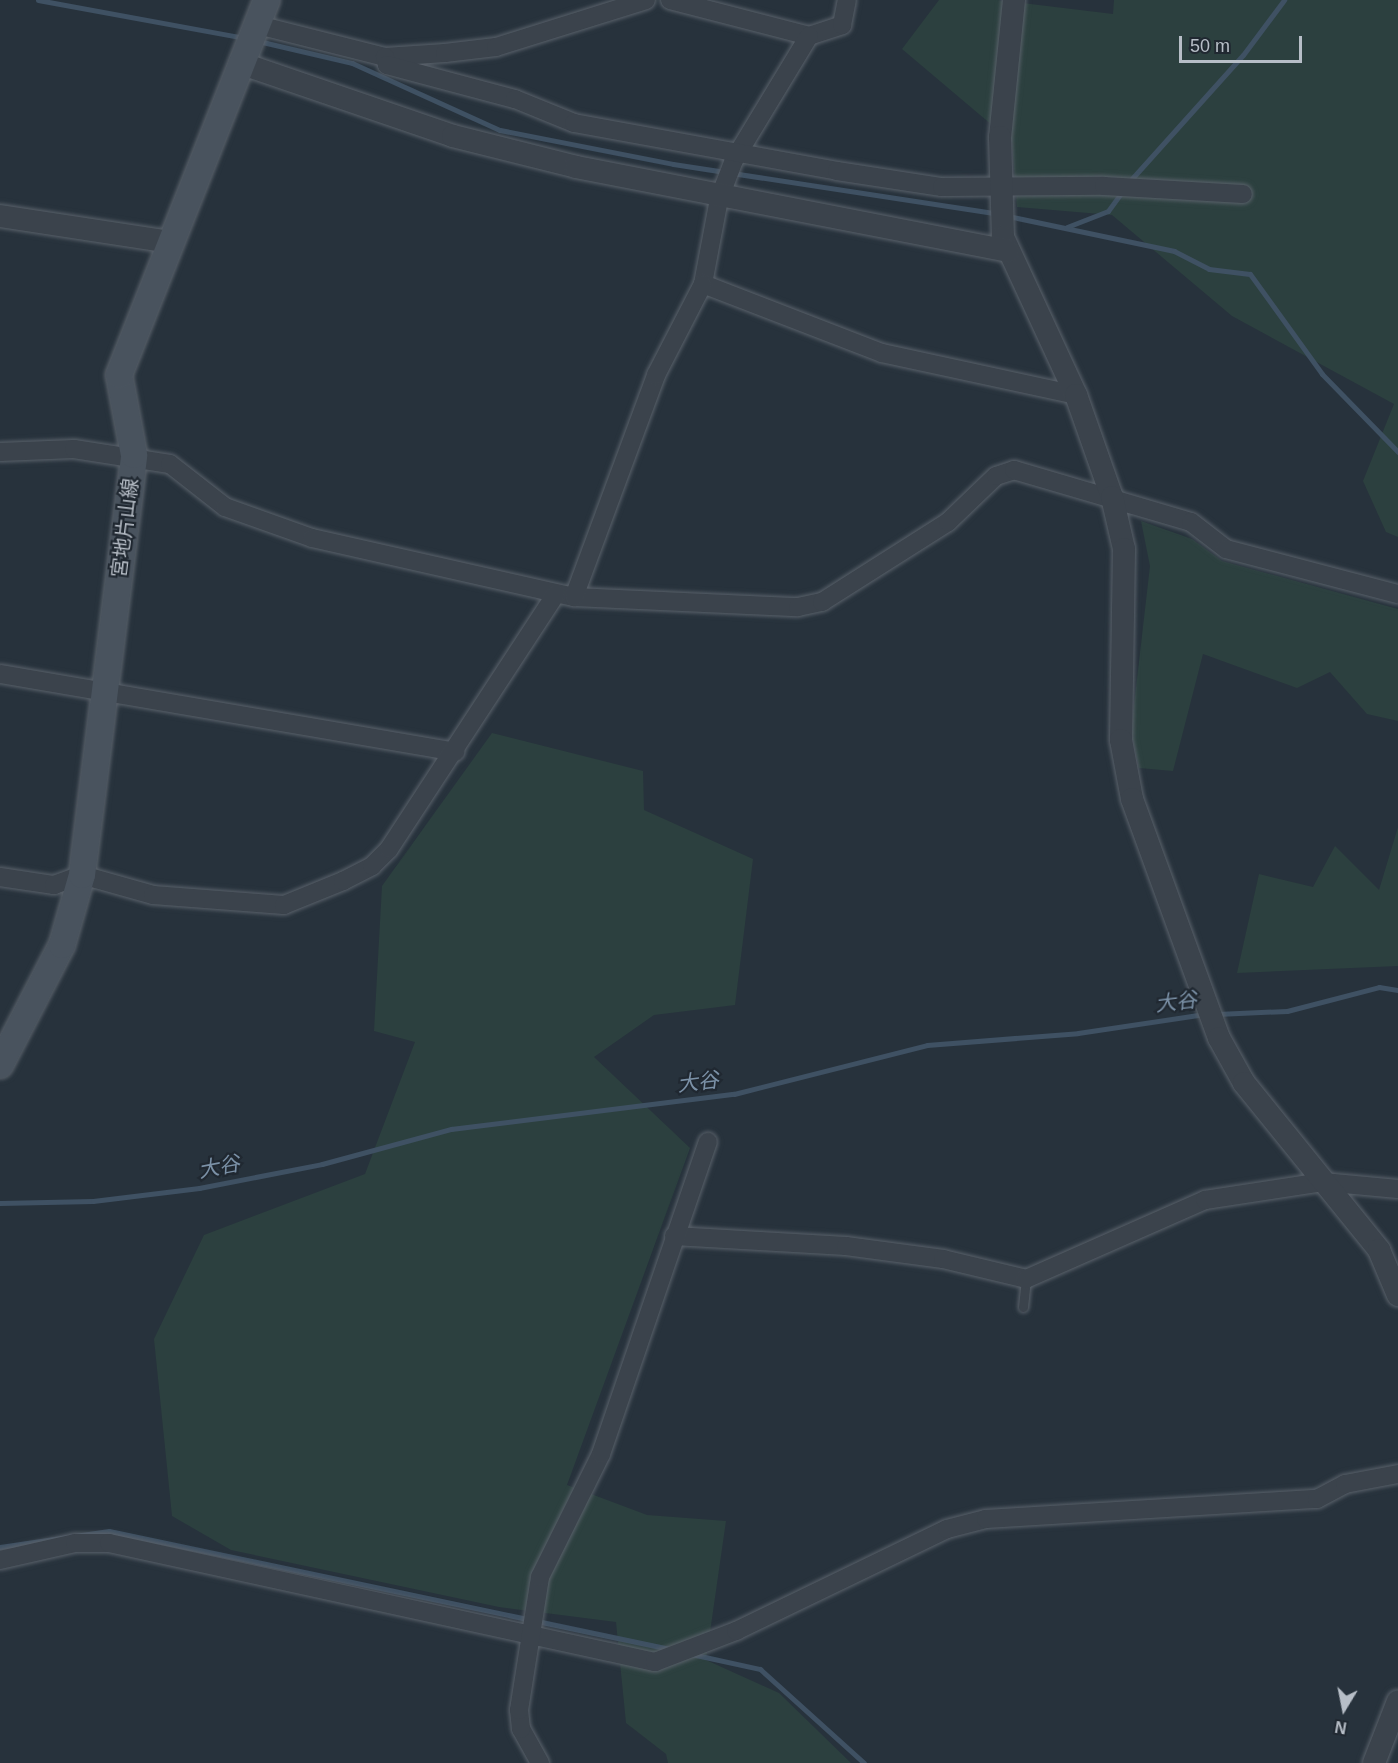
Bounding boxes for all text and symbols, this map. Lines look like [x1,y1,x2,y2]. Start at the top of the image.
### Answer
scale bar [1182,24,1305,62]
text: 50 m [1190,36,1230,56]
street label: 宮地片山線 [107,477,143,579]
water label: 大谷 [1154,987,1198,1017]
water label: 大谷 [676,1067,720,1097]
water label: 大谷 [196,1151,242,1183]
north arrow [1314,1679,1374,1739]
text: N [1334,1718,1348,1737]

